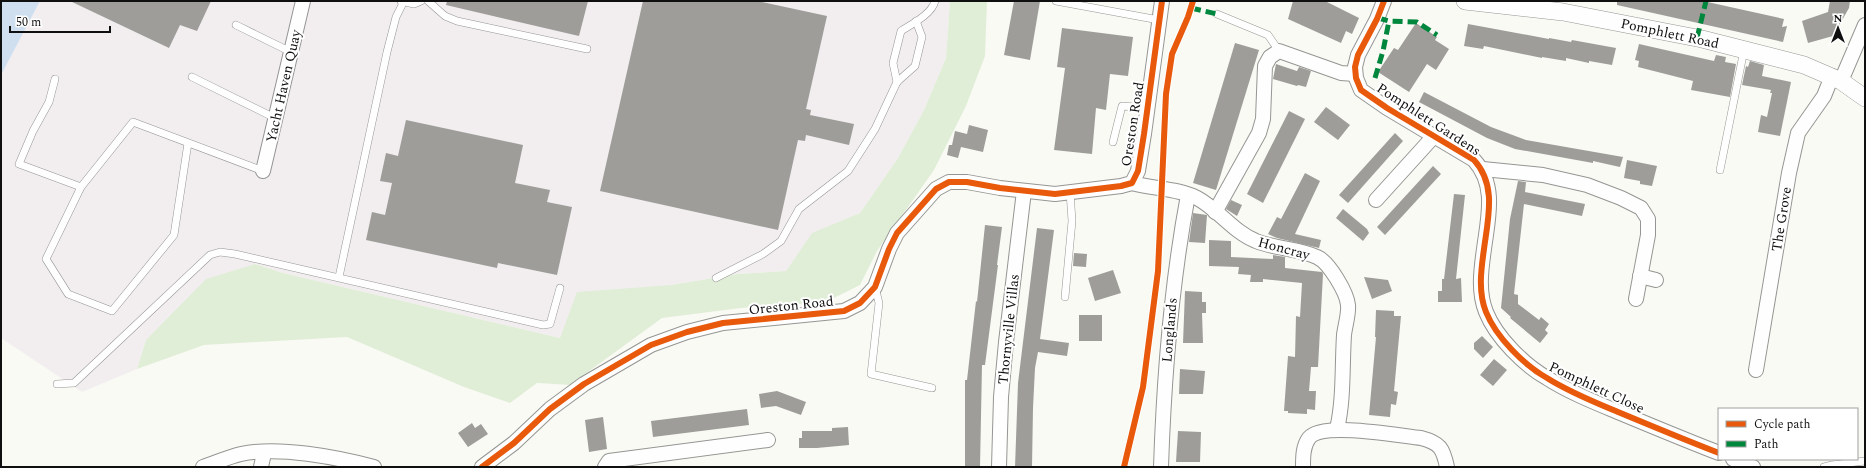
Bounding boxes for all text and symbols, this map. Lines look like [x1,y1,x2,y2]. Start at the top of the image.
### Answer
scale bar [10,8,110,34]
north arrow [1818,8,1858,48]
text: N [1834,10,1843,27]
text: 50 m [16,13,41,32]
street label: Pomphlett Road [1619,13,1721,54]
street label: Yacht Haven Quay [260,26,307,145]
street label: Pomphlett Gardens [1372,78,1485,161]
street label: Oreston Road [1115,80,1150,168]
street label: The Grove [1766,185,1797,253]
street label: Honcray [1256,231,1313,266]
street label: Thornyville Villas [992,273,1025,385]
street label: Oreston Road [748,291,835,320]
street label: Longlands [1156,297,1183,363]
street label: Pomphlett Close [1546,356,1648,419]
legend [1718,408,1858,460]
text: Cycle path [1754,415,1811,434]
text: Path [1754,435,1779,454]

